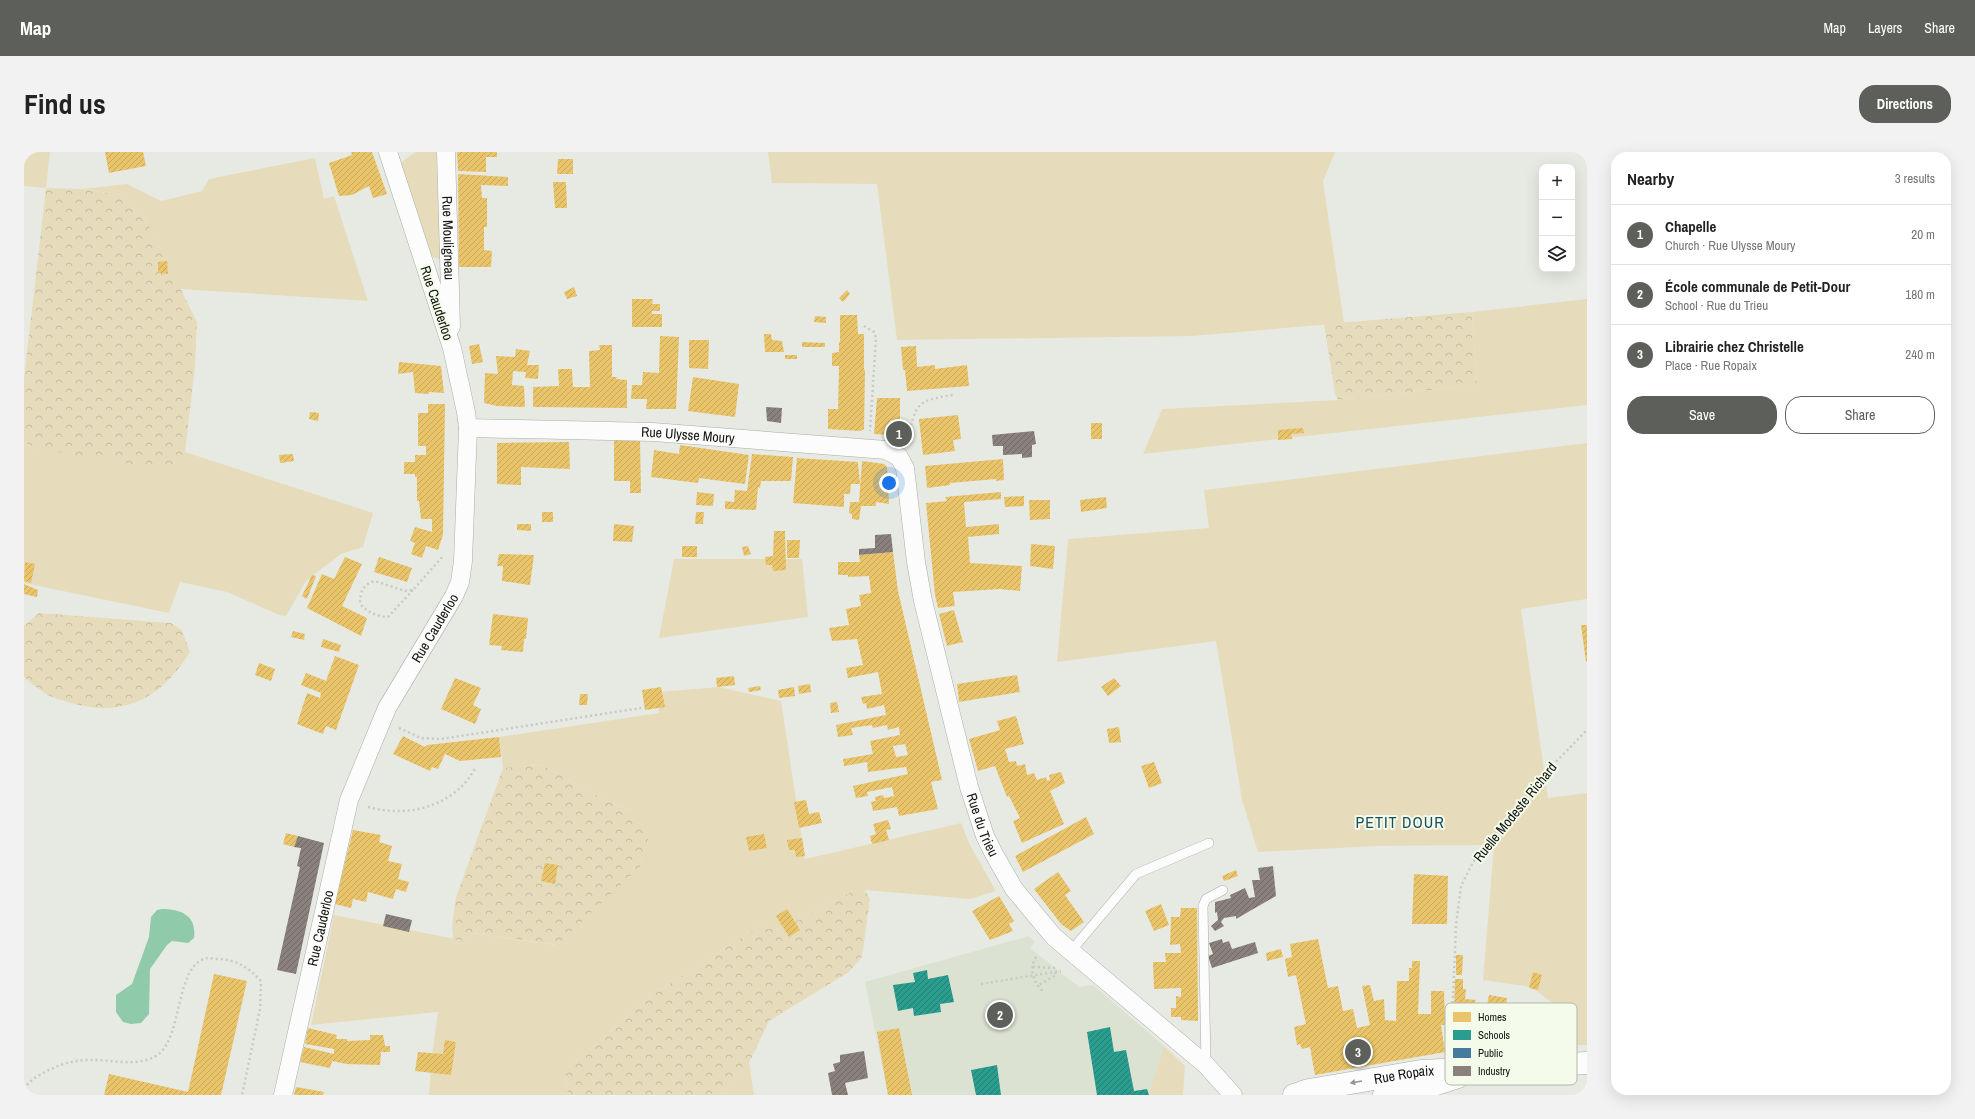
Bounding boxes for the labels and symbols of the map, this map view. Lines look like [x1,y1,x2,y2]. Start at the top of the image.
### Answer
street label: Rue Mouligneau [438,196,459,280]
street label: Rue Cauderloo [417,263,457,343]
pin: 1 [886,419,912,449]
street label: Rue Ulysse Moury [641,423,736,447]
your location [879,473,899,493]
street label: Rue Cauderloo [407,590,462,666]
street label: Ruelle Modeste Richard [1469,758,1561,866]
street label: Rue du Trieu [963,791,1003,860]
district label: PETIT DOUR [1355,811,1445,833]
street label: Rue Cauderloo [303,888,338,968]
pin: 2 [987,1000,1013,1030]
legend [1445,1003,1577,1085]
text: Homes [1478,1010,1507,1024]
text: Schools [1478,1028,1511,1042]
pin: 3 [1345,1037,1371,1067]
text: Public [1478,1046,1504,1060]
street label: Rue Ropaix [1372,1061,1435,1088]
text: Industry [1478,1064,1511,1078]
one-way arrow [1350,1079,1362,1085]

